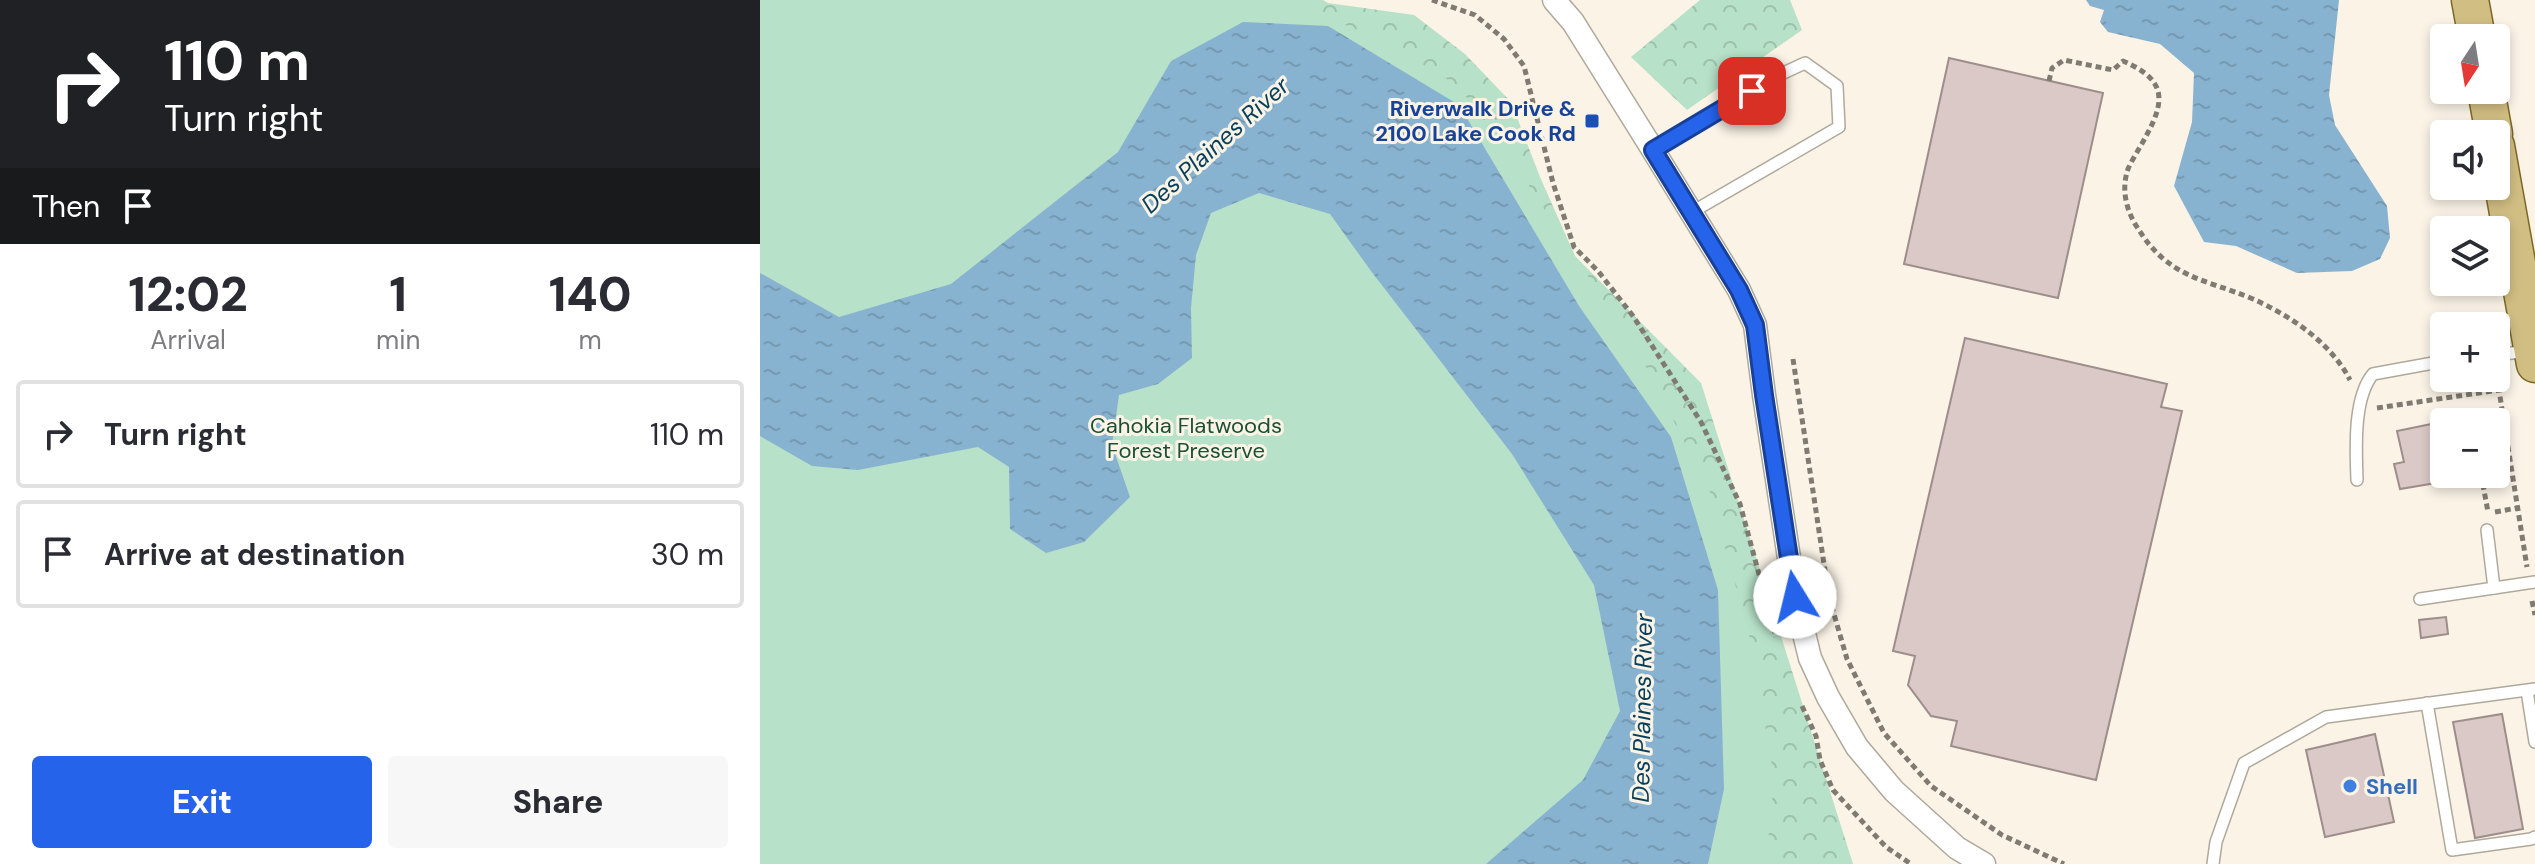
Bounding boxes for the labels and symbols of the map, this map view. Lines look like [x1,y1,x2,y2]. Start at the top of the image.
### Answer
north arrow [2430,24,2510,104]
pin [1718,57,1786,125]
water label: Des Plaines River [1134,69,1296,220]
place label: Riverwalk Drive & 2100 Lake Cook Rd [1375,94,1576,148]
marker: Riverwalk Drive & 2100 Lake Cook Rd [1583,112,1601,130]
park label: Cahokia Flatwoods Forest Preserve [1090,411,1282,465]
position arrow [1753,555,1837,639]
water label: Des Plaines River [1625,612,1659,803]
place label: Shell [2366,772,2418,801]
marker: Shell [2341,777,2359,795]

